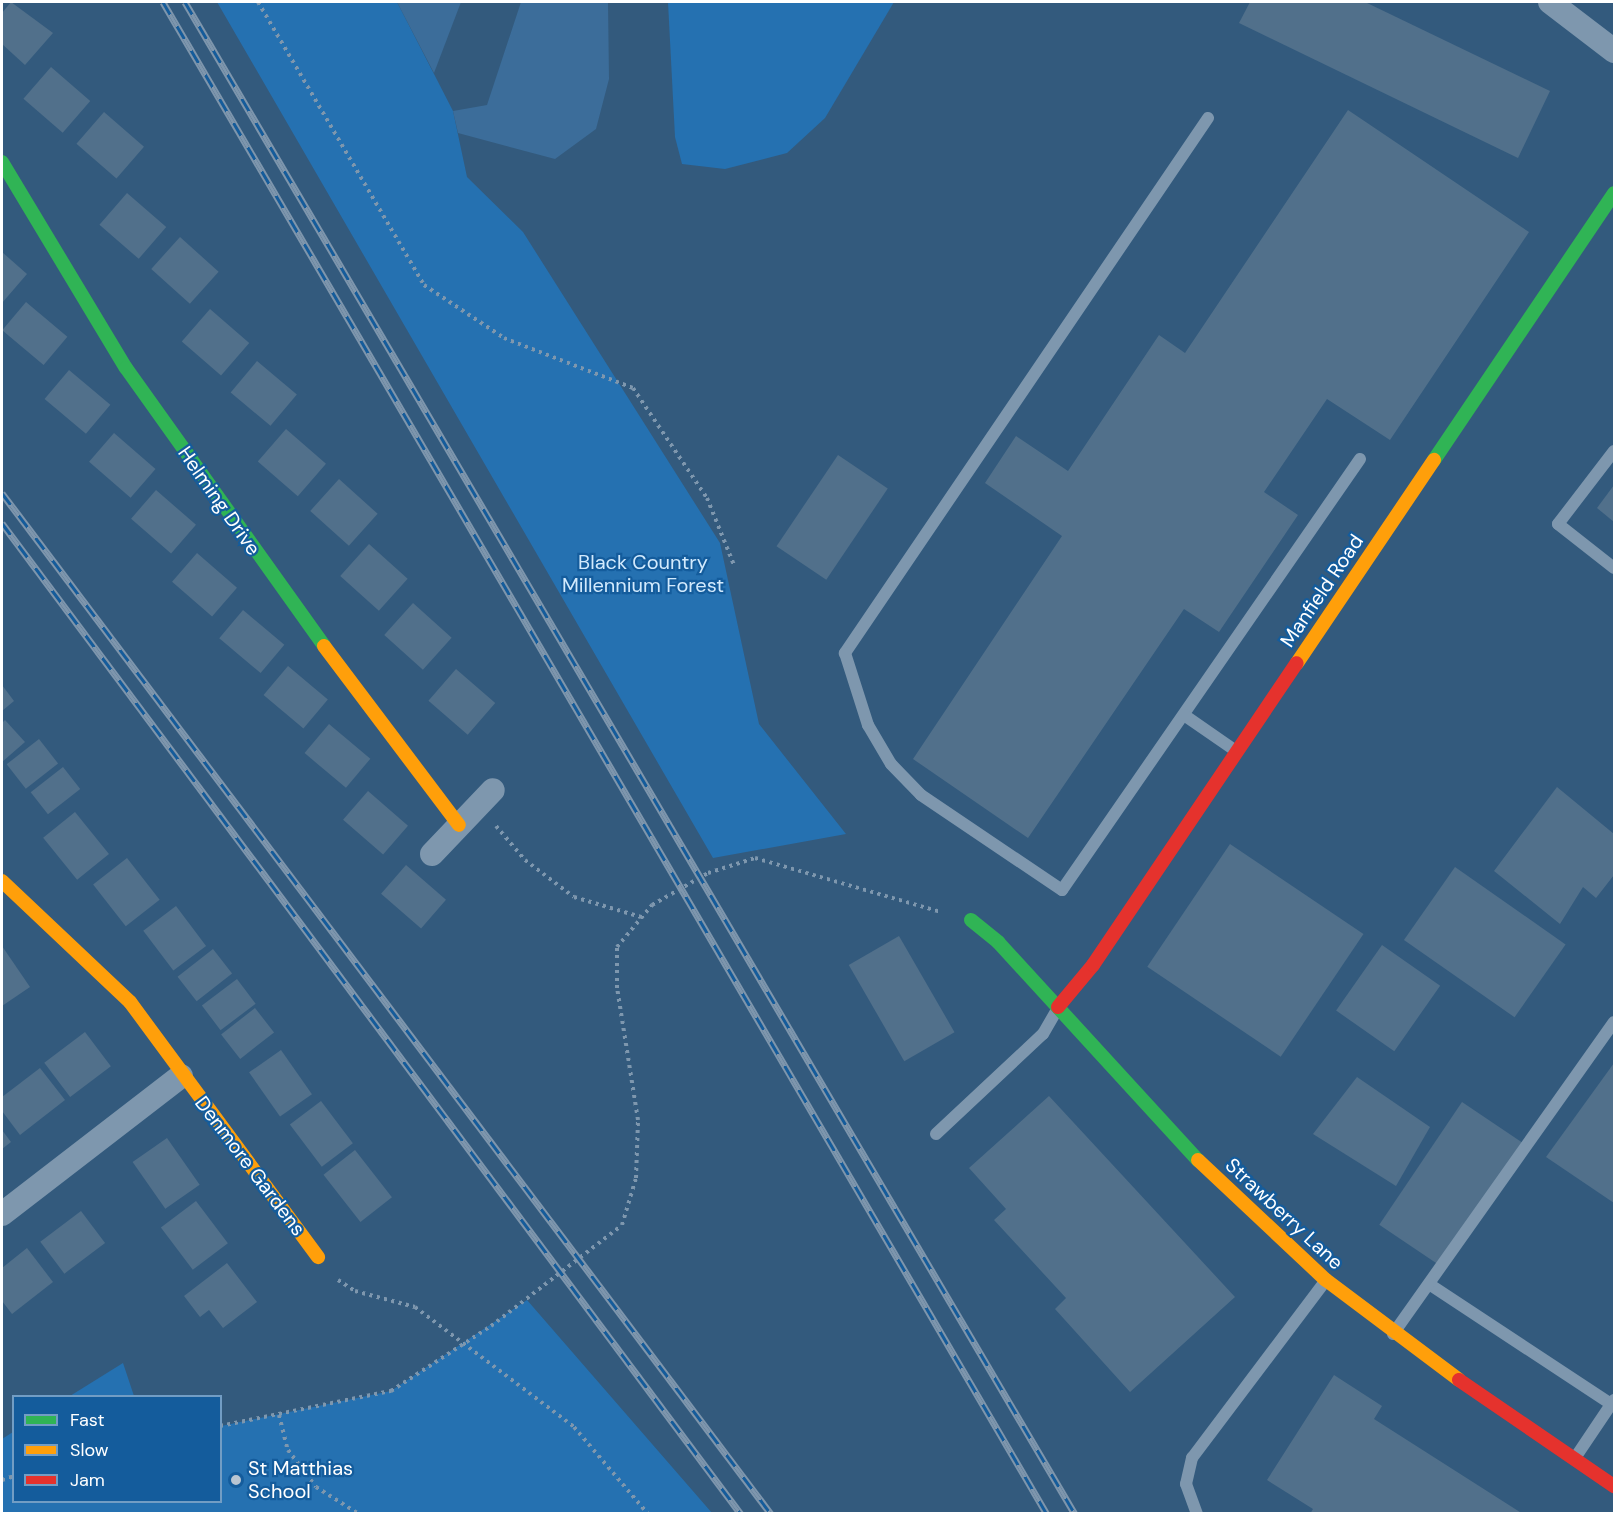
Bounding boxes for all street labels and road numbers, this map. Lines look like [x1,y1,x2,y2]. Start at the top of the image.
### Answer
street label: Helming Drive [173,442,265,560]
street label: Manfield Road [1276,530,1368,652]
street label: Denmore Gardens [190,1092,310,1240]
street label: Strawberry Lane [1220,1153,1348,1275]

